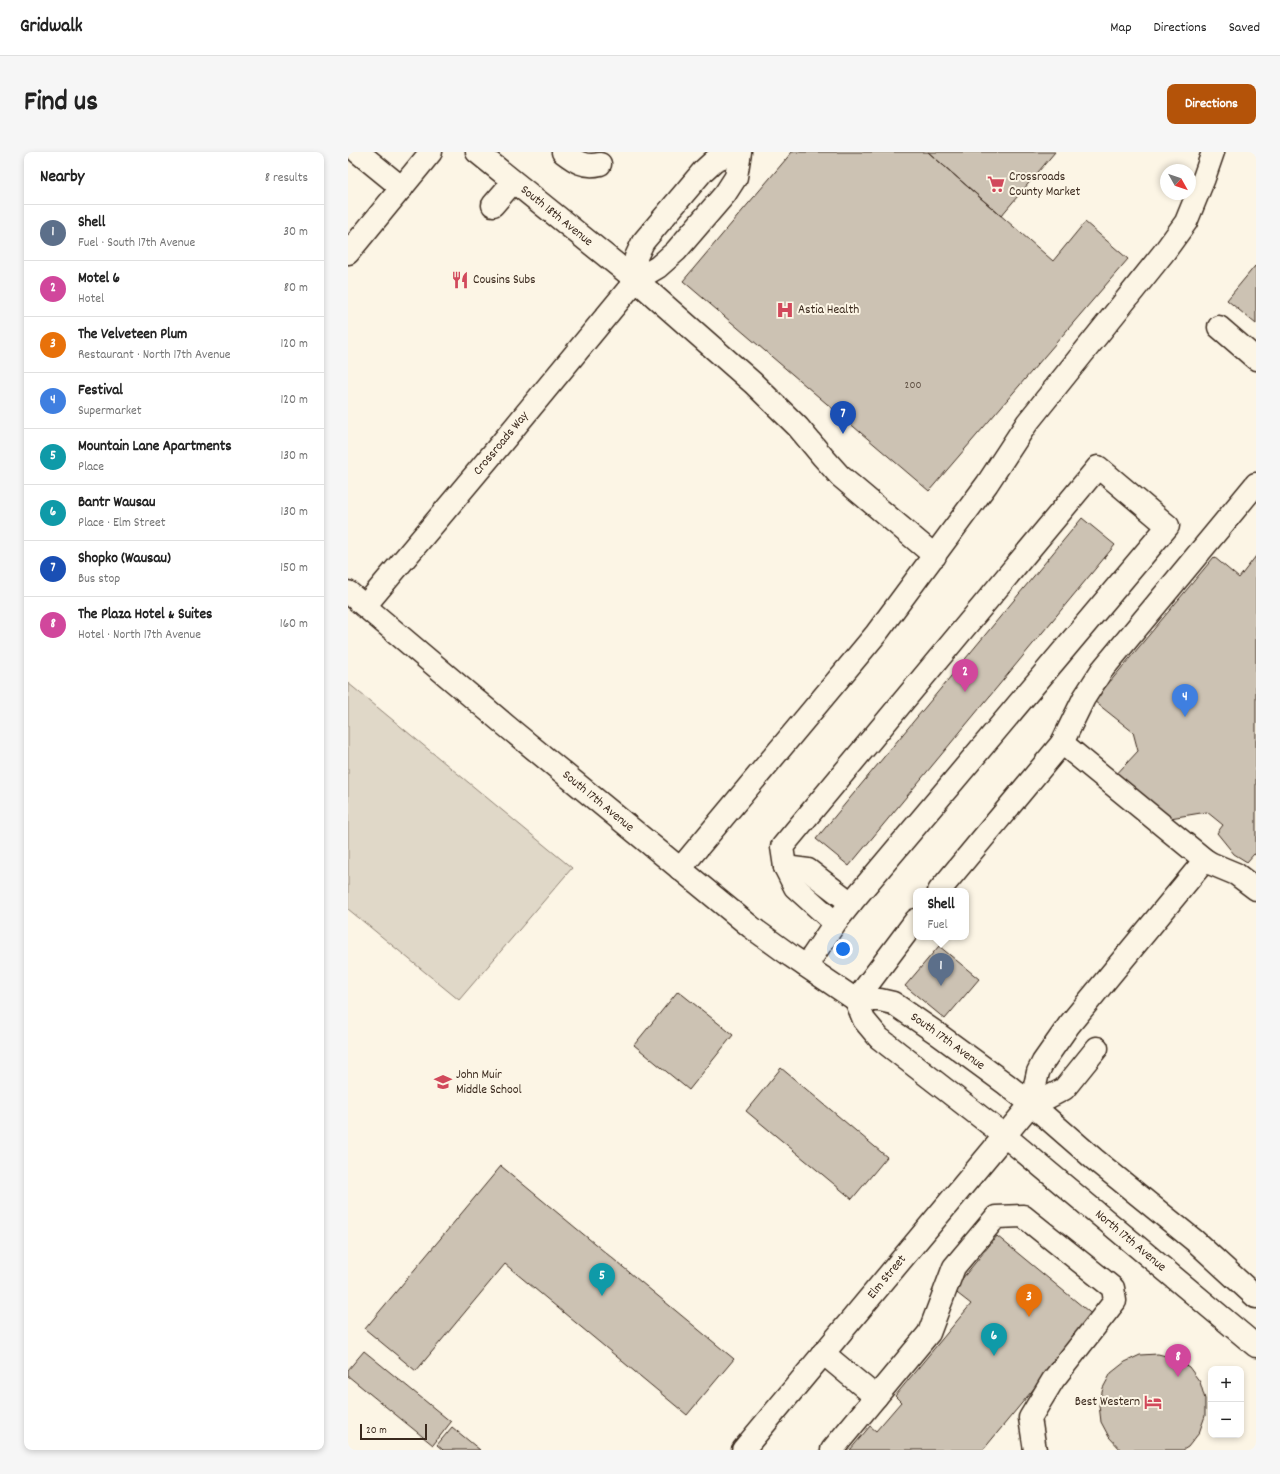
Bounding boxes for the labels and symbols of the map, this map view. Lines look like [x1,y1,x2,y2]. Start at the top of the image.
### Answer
north arrow [1160,164,1196,200]
place label: Crossroads County Market [1009,168,1080,202]
supermarket icon: Crossroads County Market [986,174,1006,194]
street label: South 18th Avenue [516,181,597,251]
restaurant icon: Cousins Subs [450,270,470,290]
place label: Cousins Subs [473,271,536,290]
hospital icon: Astia Health [775,300,795,320]
place label: Astia Health [798,301,859,320]
house number: 200 [905,378,921,394]
pin: 7 [830,401,856,434]
street label: Crossroads Way [469,407,534,480]
pin: 2 [952,659,978,692]
pin: 4 [1172,684,1198,717]
street label: South 17th Avenue [558,766,638,837]
your location [833,939,853,959]
pin: 1 [928,953,954,986]
street label: South 17th Avenue [906,1008,989,1075]
place label: John Muir Middle School [456,1066,522,1100]
school or university icon: John Muir Middle School [433,1072,453,1092]
street label: North 17th Avenue [1090,1205,1170,1277]
street label: Elm Street [863,1251,911,1303]
pin: 5 [589,1263,615,1296]
pin: 3 [1016,1284,1042,1317]
pin: 6 [981,1323,1007,1356]
pin: 8 [1165,1344,1191,1377]
hotel icon: Best Western [1143,1392,1163,1412]
place label: Best Western [1075,1393,1140,1412]
scale bar [360,1422,427,1441]

